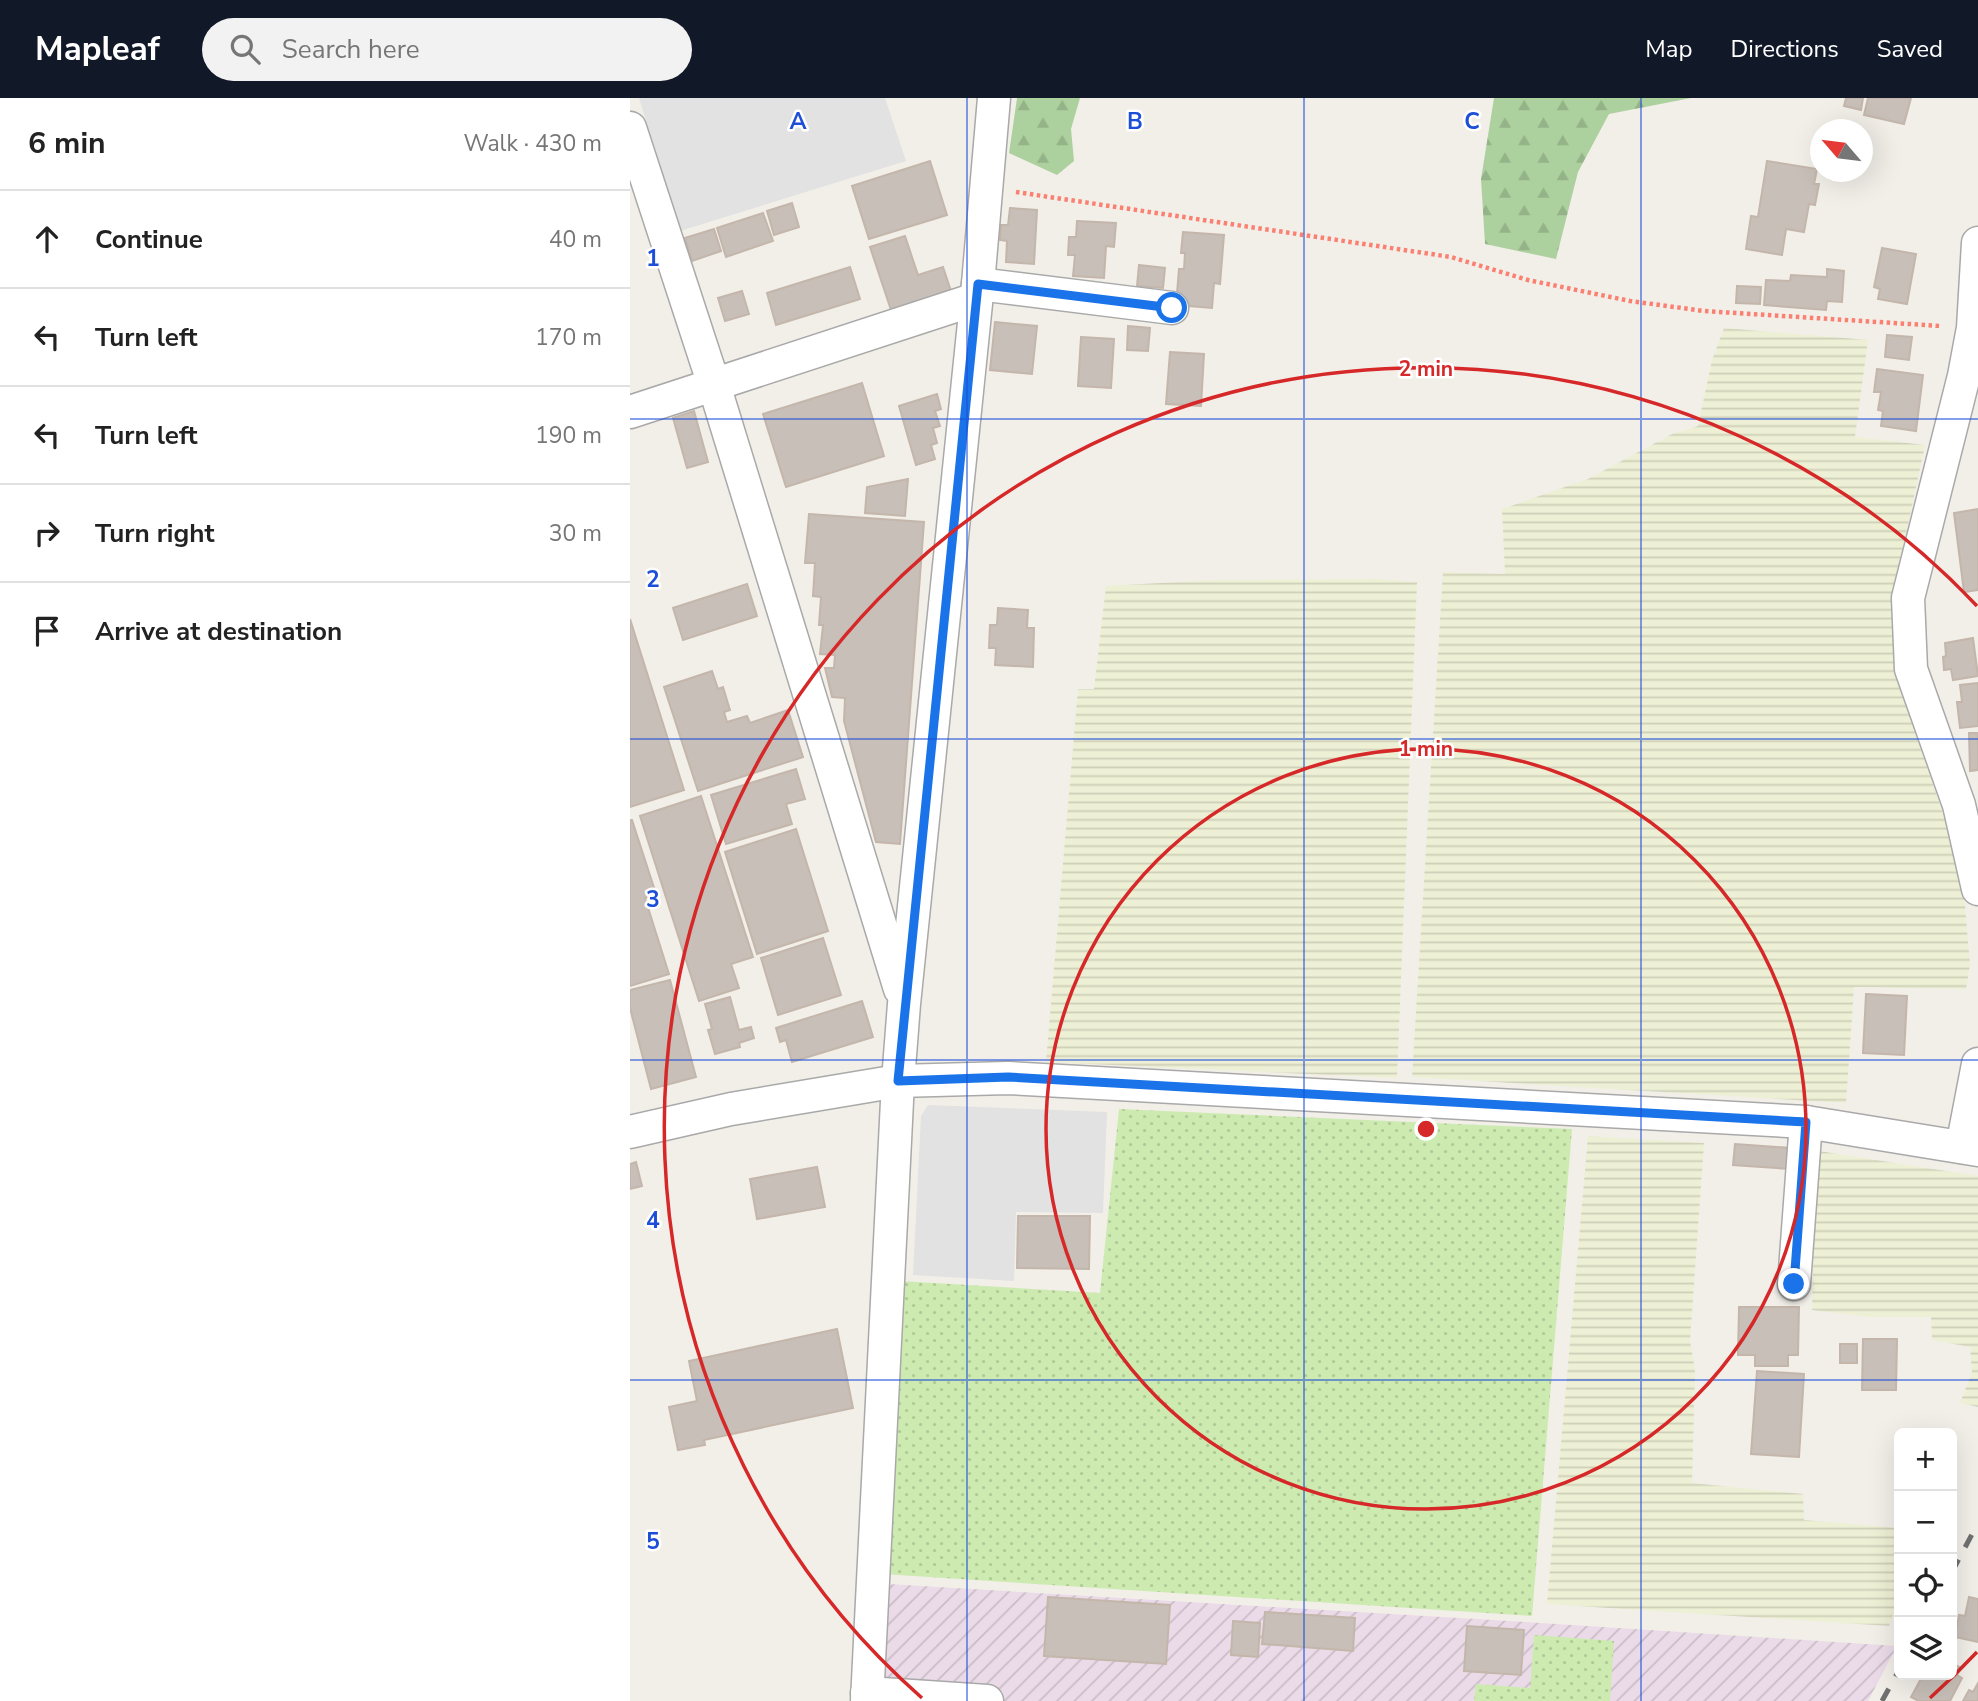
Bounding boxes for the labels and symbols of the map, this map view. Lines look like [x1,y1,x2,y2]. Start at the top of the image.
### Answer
text: A [789,106,807,137]
text: B [1127,106,1143,137]
text: C [1464,106,1480,137]
north arrow [1810,119,1873,182]
text: 1 [646,243,660,274]
route start [1156,292,1187,323]
text: 2 min [1399,355,1453,383]
text: 2 [646,564,660,595]
text: 1 min [1399,735,1453,763]
text: 3 [646,884,660,915]
centre of rings [1414,1117,1438,1141]
text: 4 [646,1205,660,1236]
route end [1778,1268,1809,1299]
text: 5 [646,1526,660,1557]

